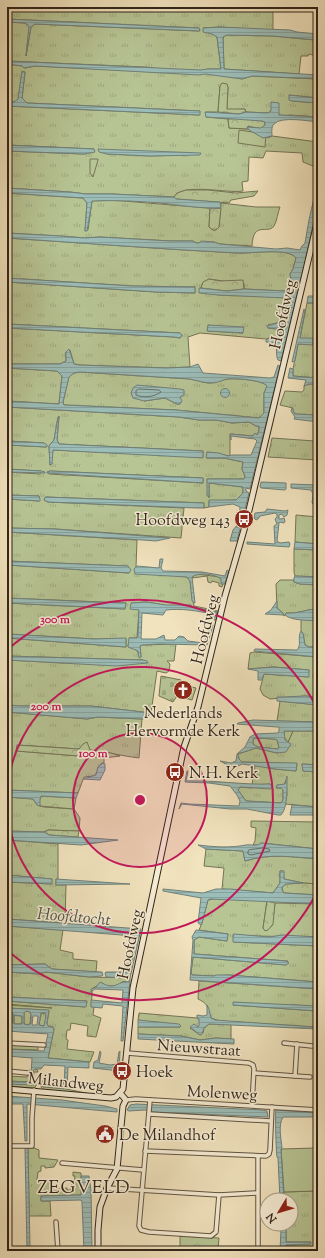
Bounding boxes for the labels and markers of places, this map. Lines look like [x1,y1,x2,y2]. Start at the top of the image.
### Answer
bus stop icon: Hoofdweg 143 [233,508,255,530]
place label: Hoofdweg 143 [136,510,230,533]
church icon: Nederlands Hervormde Kerk [172,679,194,701]
place label: Nederlands Hervormde Kerk [126,703,241,744]
bus stop icon: N.H. Kerk [164,761,186,783]
place label: N.H. Kerk [189,763,259,786]
centre of rings [133,793,147,807]
bus stop icon: Hoek [111,1060,133,1082]
place label: Hoek [136,1062,174,1085]
public building icon: De Milandhof [94,1123,116,1145]
place label: De Milandhof [119,1125,217,1148]

